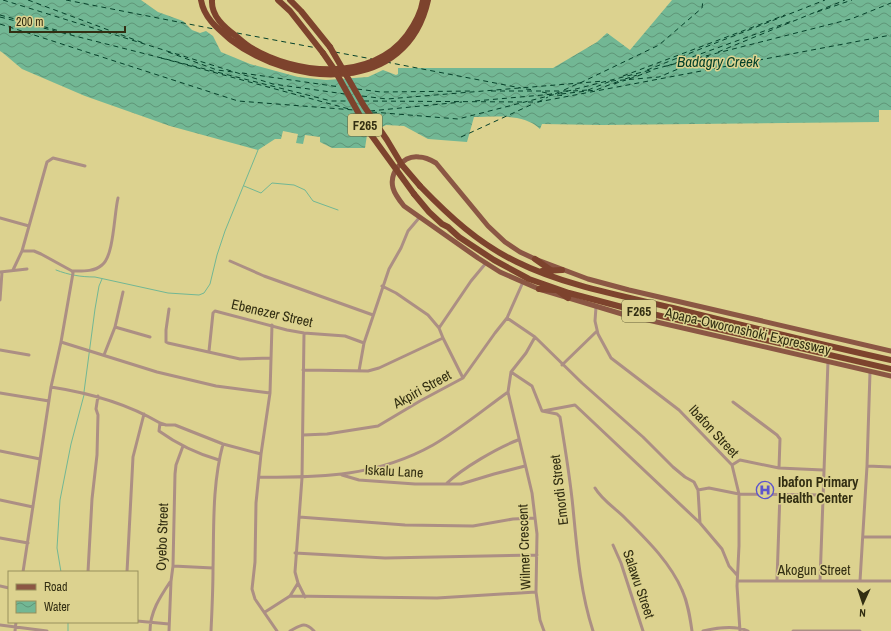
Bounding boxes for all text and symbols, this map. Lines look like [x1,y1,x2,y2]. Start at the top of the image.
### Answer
scale bar [10,8,125,34]
text: 200 m [16,14,43,30]
water label: Badagry Creek [677,51,760,72]
road number: F265 [348,114,382,136]
street label: Ebenezer Street [230,295,314,331]
road number: F265 [622,300,656,322]
street label: Apapa-Oworonshoki Expressway [662,303,833,359]
street label: Akpiri Street [389,366,454,413]
street label: Ibafon Street [685,401,743,461]
street label: Emordi Street [546,454,572,526]
street label: Iskalu Lane [364,460,424,482]
place label: Ibafon Primary Health Center [778,473,859,507]
hospital icon: Ibafon Primary Health Center [755,480,775,500]
street label: Oyebo Street [152,503,172,571]
street label: Wilmer Crescent [514,504,534,590]
street label: Salawu Street [619,547,659,621]
street label: Akogun Street [777,561,850,579]
legend [8,571,138,623]
text: Road [44,579,68,595]
north arrow [843,583,883,623]
text: Water [44,599,71,615]
text: N [859,606,866,620]

